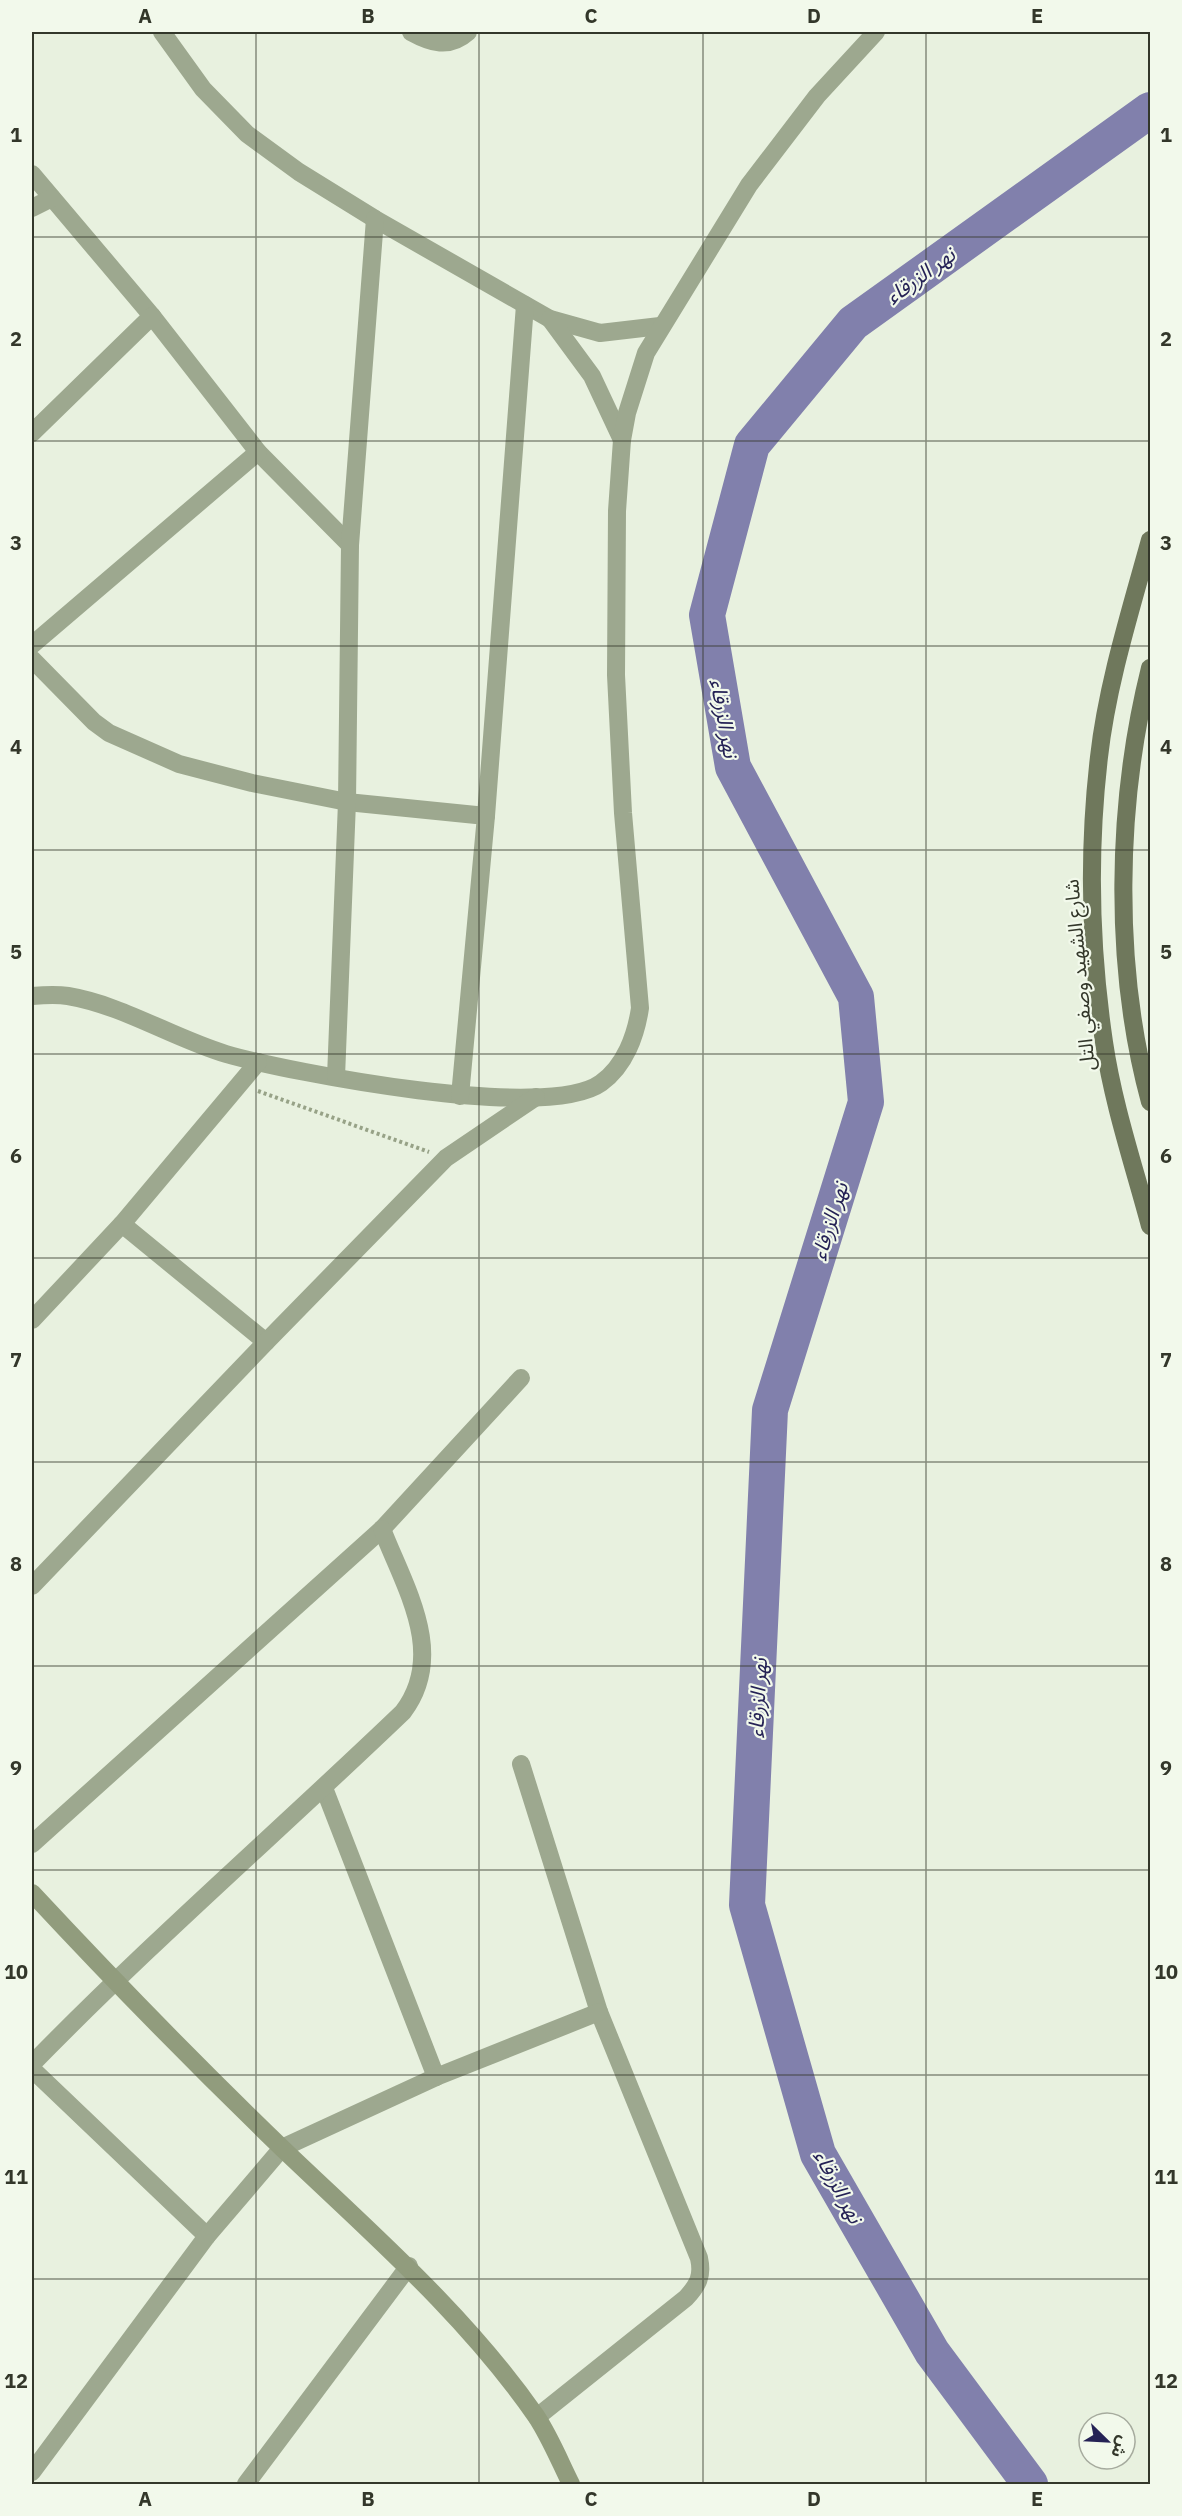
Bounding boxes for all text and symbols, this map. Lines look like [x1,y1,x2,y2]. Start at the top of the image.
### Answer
text: A [138,2,152,29]
text: B [361,2,375,29]
text: C [584,2,598,29]
text: D [807,2,821,29]
text: E [1031,2,1043,29]
text: 1 [10,121,22,148]
text: 1 [1160,121,1172,148]
water label: نهر الزرقاء [880,239,962,310]
text: 2 [10,325,22,352]
text: 2 [1160,325,1172,352]
text: 3 [10,529,22,556]
text: 3 [1160,529,1172,556]
water label: نهر الزرقاء [704,676,746,761]
text: 4 [10,733,22,760]
text: 4 [1160,733,1172,760]
street label: شارع الشهيد وصفي التل [1057,878,1103,1072]
text: 5 [10,938,22,965]
text: 5 [1160,938,1172,965]
text: 6 [10,1142,22,1169]
text: 6 [1160,1142,1172,1169]
water label: نهر الزرقاء [804,1177,854,1263]
text: 7 [10,1346,22,1373]
text: 7 [1160,1346,1172,1373]
text: 8 [10,1550,22,1577]
text: 8 [1160,1550,1172,1577]
water label: نهر الزرقاء [741,1656,773,1738]
text: 9 [10,1754,22,1781]
text: 9 [1160,1754,1172,1781]
text: 10 [4,1958,28,1985]
text: 10 [1154,1958,1178,1985]
water label: نهر الزرقاء [808,2144,871,2229]
text: 11 [4,2163,28,2190]
text: 11 [1154,2163,1178,2190]
text: 12 [4,2367,28,2394]
text: 12 [1154,2367,1178,2394]
north arrow [1077,2411,1137,2471]
text: ش [1107,2433,1134,2461]
text: A [138,2485,152,2512]
text: B [361,2485,375,2512]
text: C [584,2485,598,2512]
text: D [807,2485,821,2512]
text: E [1031,2485,1043,2512]

